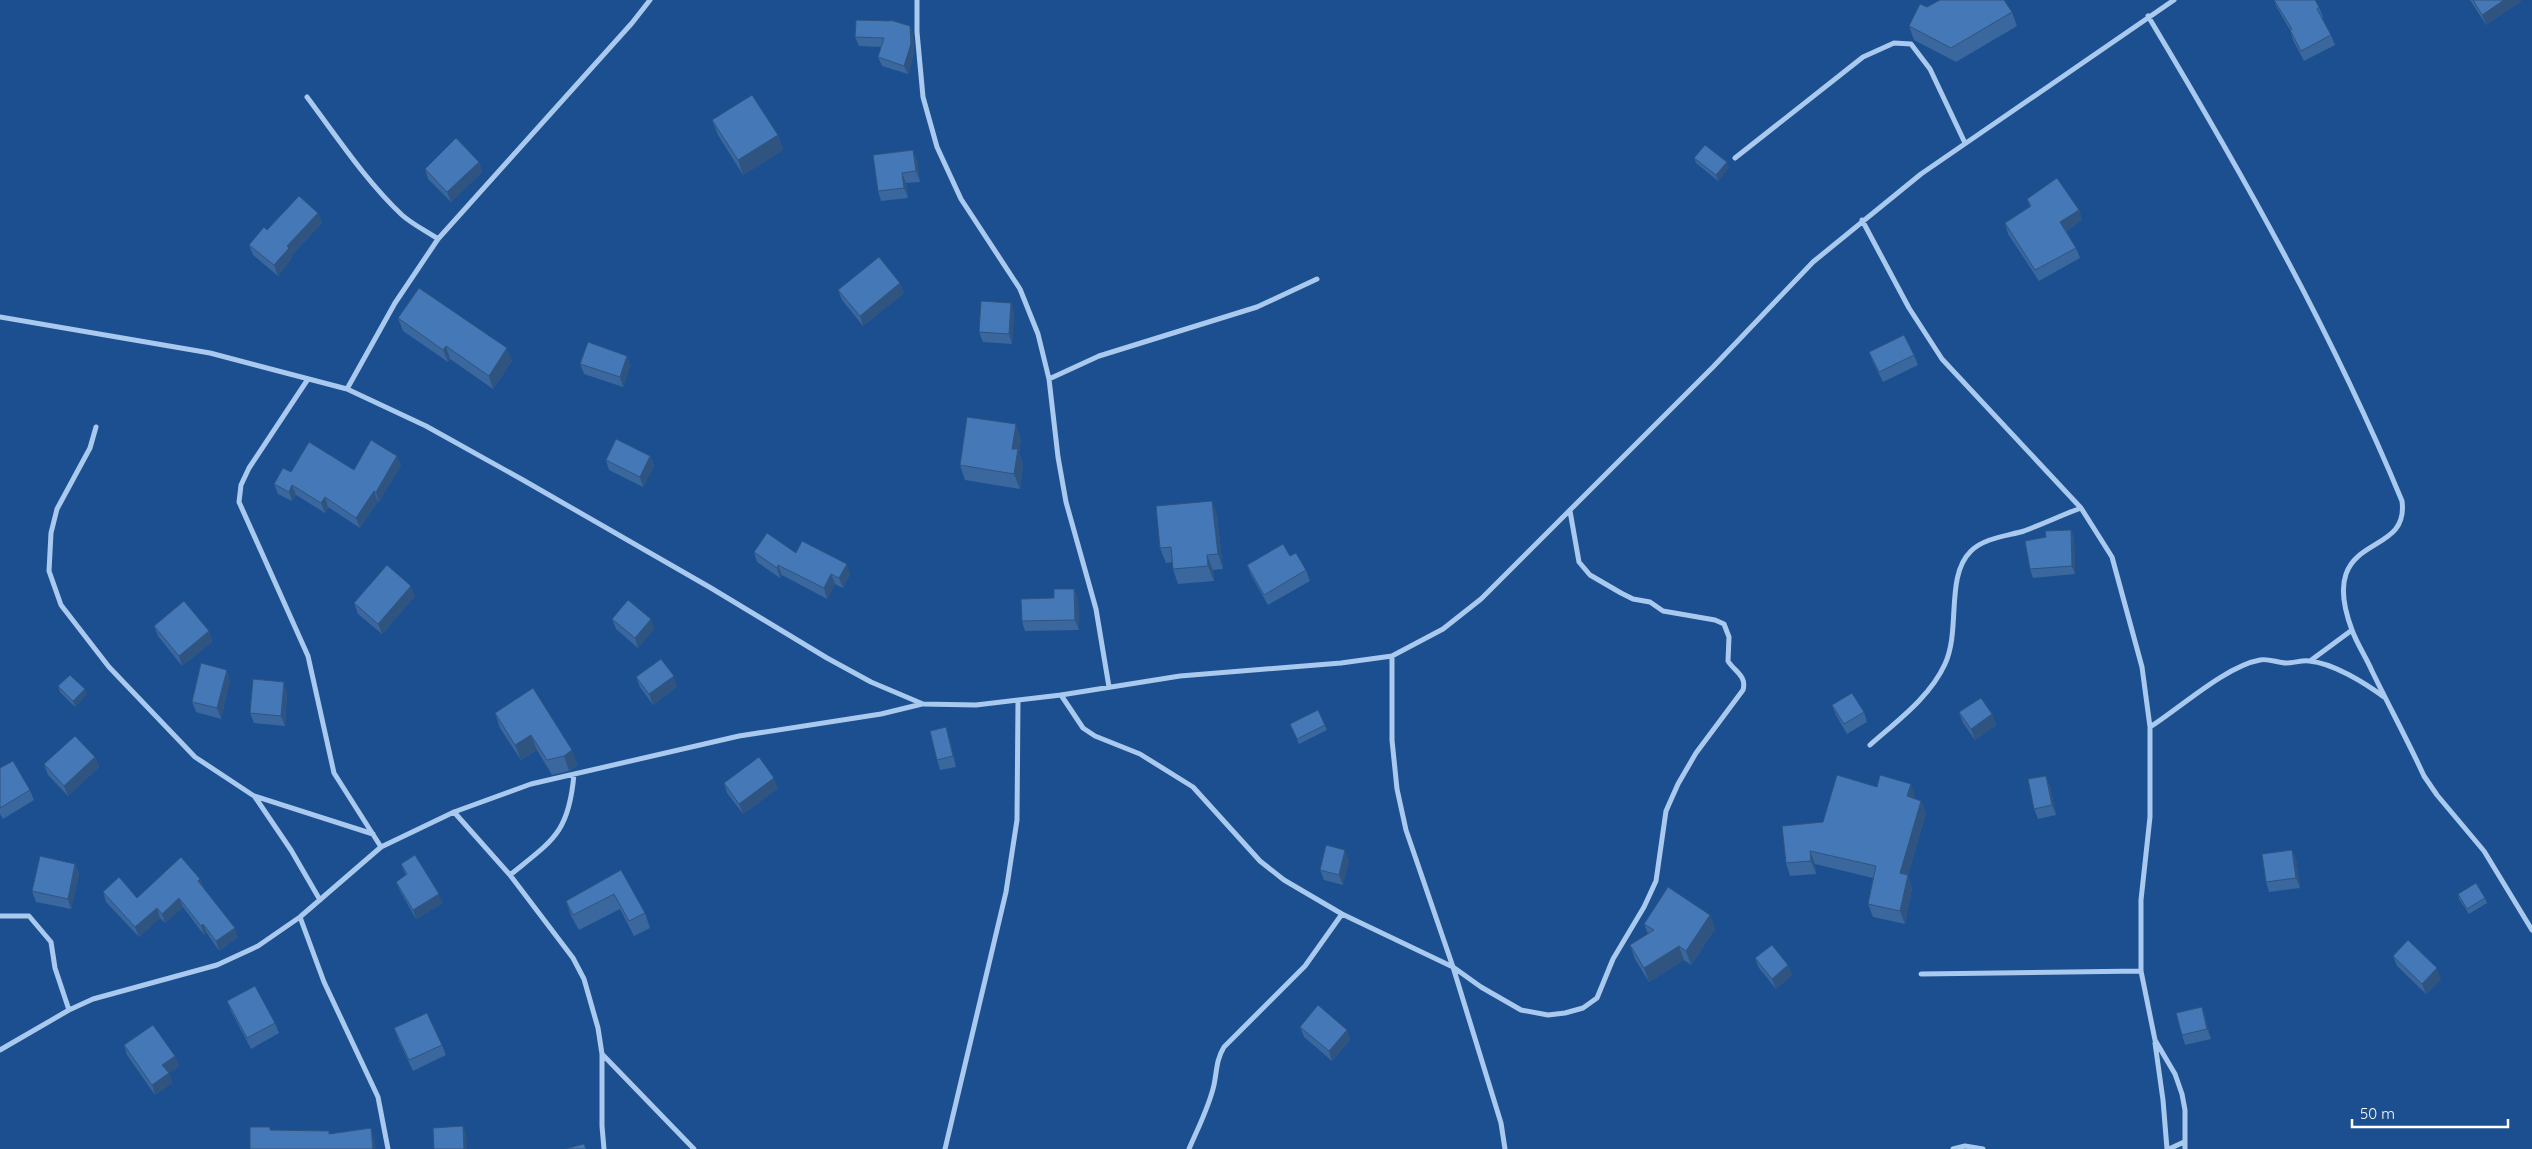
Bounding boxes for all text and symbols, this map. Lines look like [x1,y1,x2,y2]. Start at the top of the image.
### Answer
scale bar [2352,1096,2508,1128]
text: 50 m [2360,1104,2395,1123]

